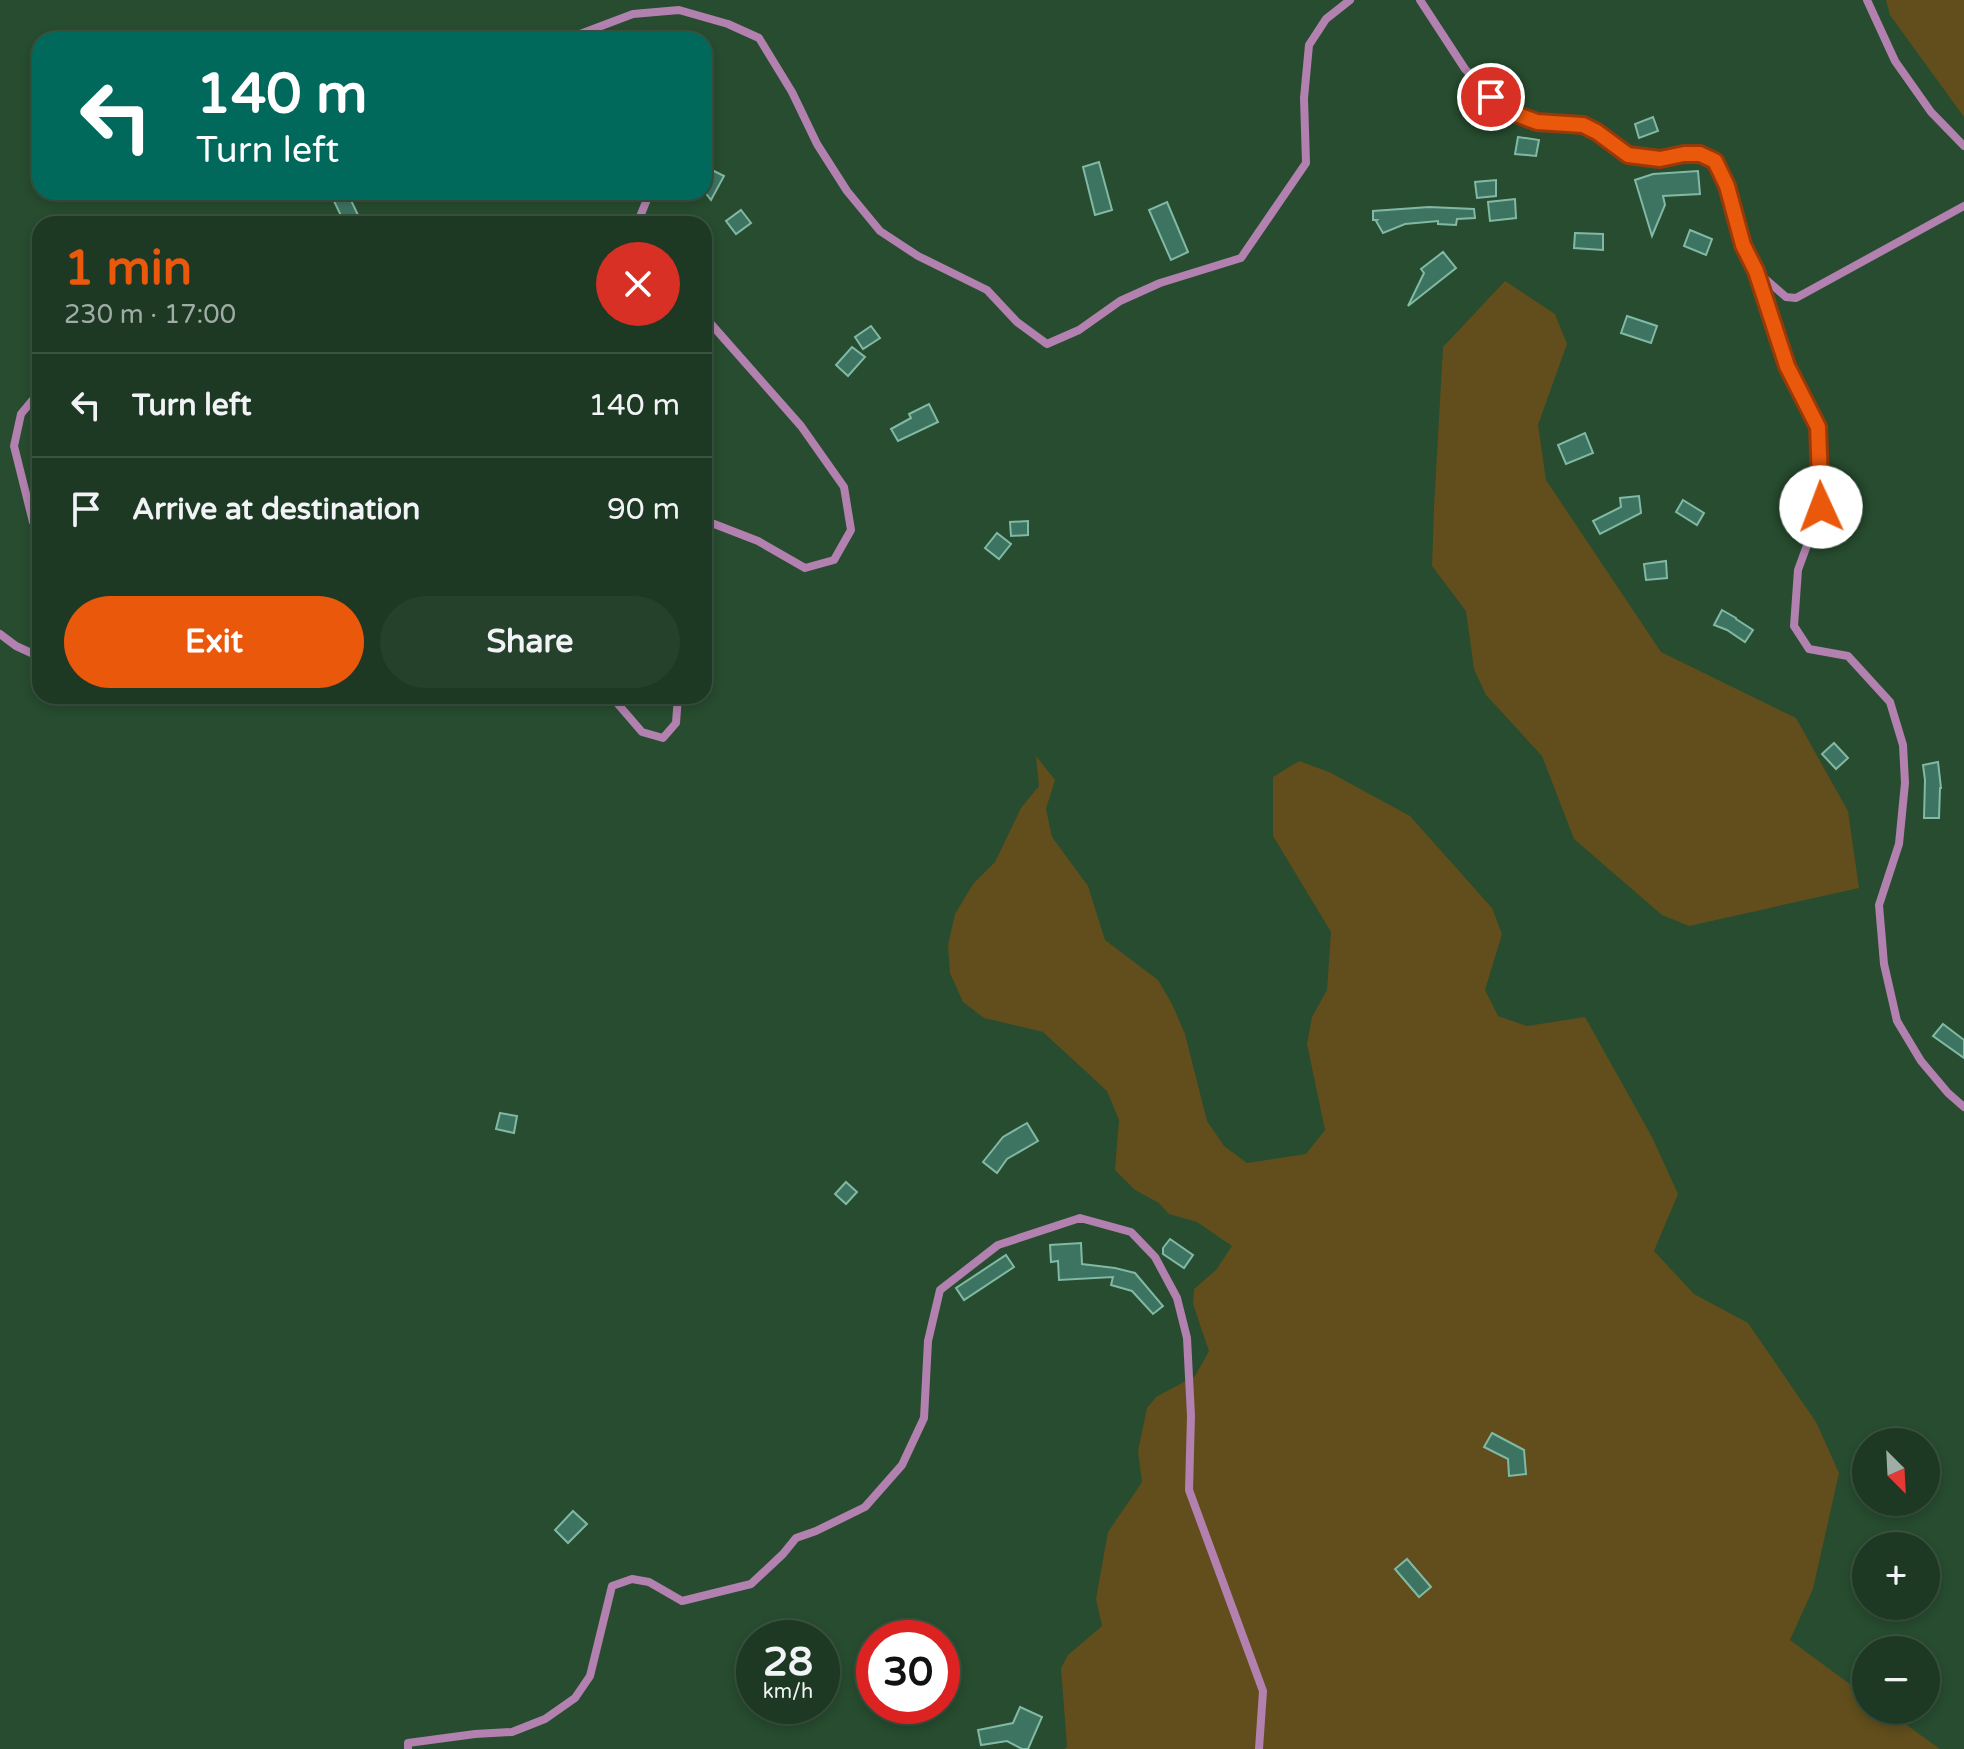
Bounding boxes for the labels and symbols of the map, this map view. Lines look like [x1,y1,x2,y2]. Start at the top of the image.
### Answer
pin [1457,63,1525,131]
position arrow [1779,465,1863,549]
north arrow [1852,1428,1940,1516]
speed limit sign: 30 [856,1620,960,1724]

